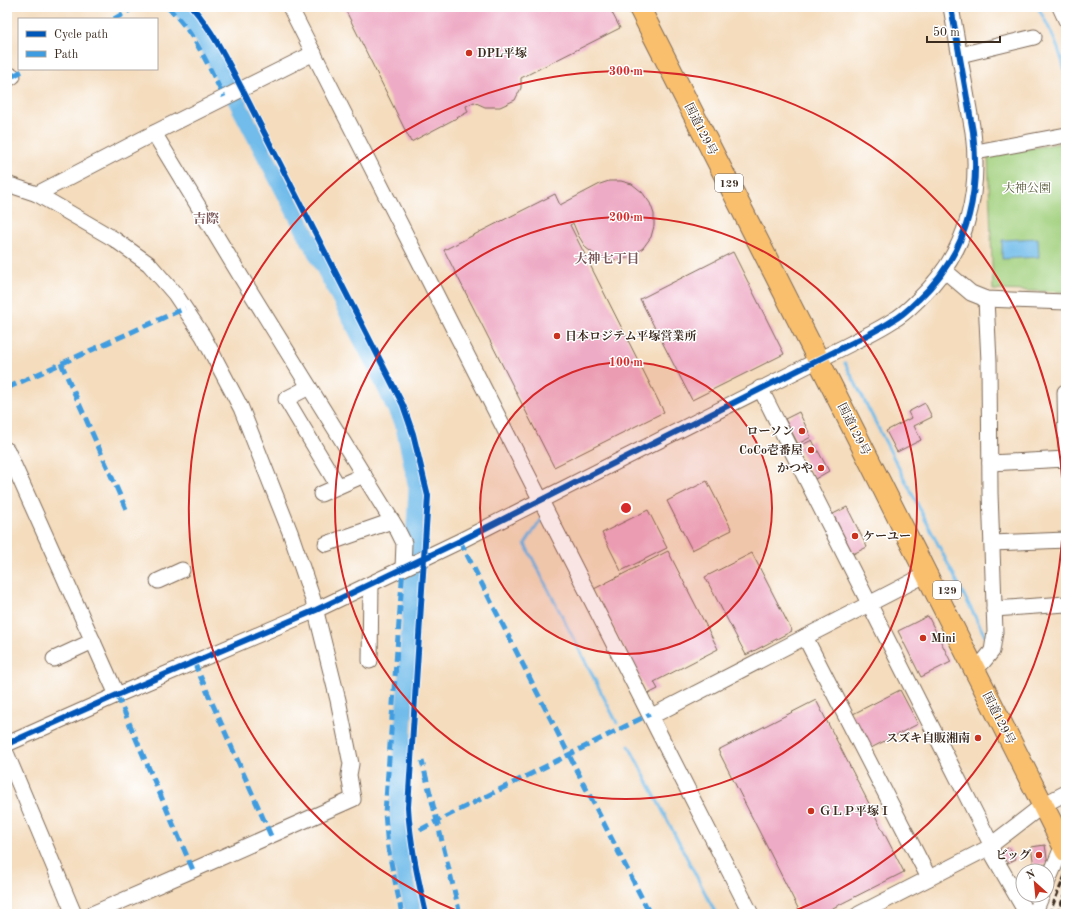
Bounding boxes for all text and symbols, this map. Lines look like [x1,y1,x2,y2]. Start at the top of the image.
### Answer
legend [18,18,158,70]
scale bar [927,18,1000,44]
text: 50 m [933,26,960,39]
text: Cycle path [54,29,109,41]
place label: DPL平塚 [477,46,527,60]
marker: DPL平塚 [464,48,474,58]
text: Path [54,49,79,61]
text: 300 m [609,66,643,78]
street label: 国道129号 [682,100,720,158]
road number: 129 [715,174,743,192]
park label: 大神公園 [1003,181,1051,195]
district label: 吉際 [193,211,219,226]
text: 200 m [609,212,643,224]
district label: 大神七丁目 [574,251,640,266]
place label: 日本ロジテム平塚営業所 [565,329,696,343]
marker: 日本ロジテム平塚営業所 [552,331,562,341]
text: 100 m [609,357,643,369]
street label: 国道129号 [835,400,873,458]
place label: ローソン [746,426,794,438]
marker: ローソン [797,426,807,436]
place label: CoCo壱番屋 [739,443,803,457]
marker: CoCo壱番屋 [806,445,816,455]
place label: かつや [777,462,813,475]
marker: かつや [816,463,826,473]
centre of rings [619,501,633,515]
place label: ケーユー [863,530,911,543]
marker: ケーユー [850,531,860,541]
road number: 129 [933,581,961,599]
marker: Mini [918,633,928,643]
place label: Mini [931,633,956,645]
street label: 国道129号 [980,689,1018,747]
place label: スズキ自販湘南 [886,731,970,745]
marker: スズキ自販湘南 [973,733,983,743]
place label: ＧＬＰ平塚Ⅰ [819,804,891,818]
marker: ＧＬＰ平塚Ⅰ [806,806,816,816]
place label: ビッグ [995,848,1031,862]
marker: ビッグ [1034,850,1044,860]
north arrow [1015,863,1055,903]
text: N [1025,868,1038,882]

